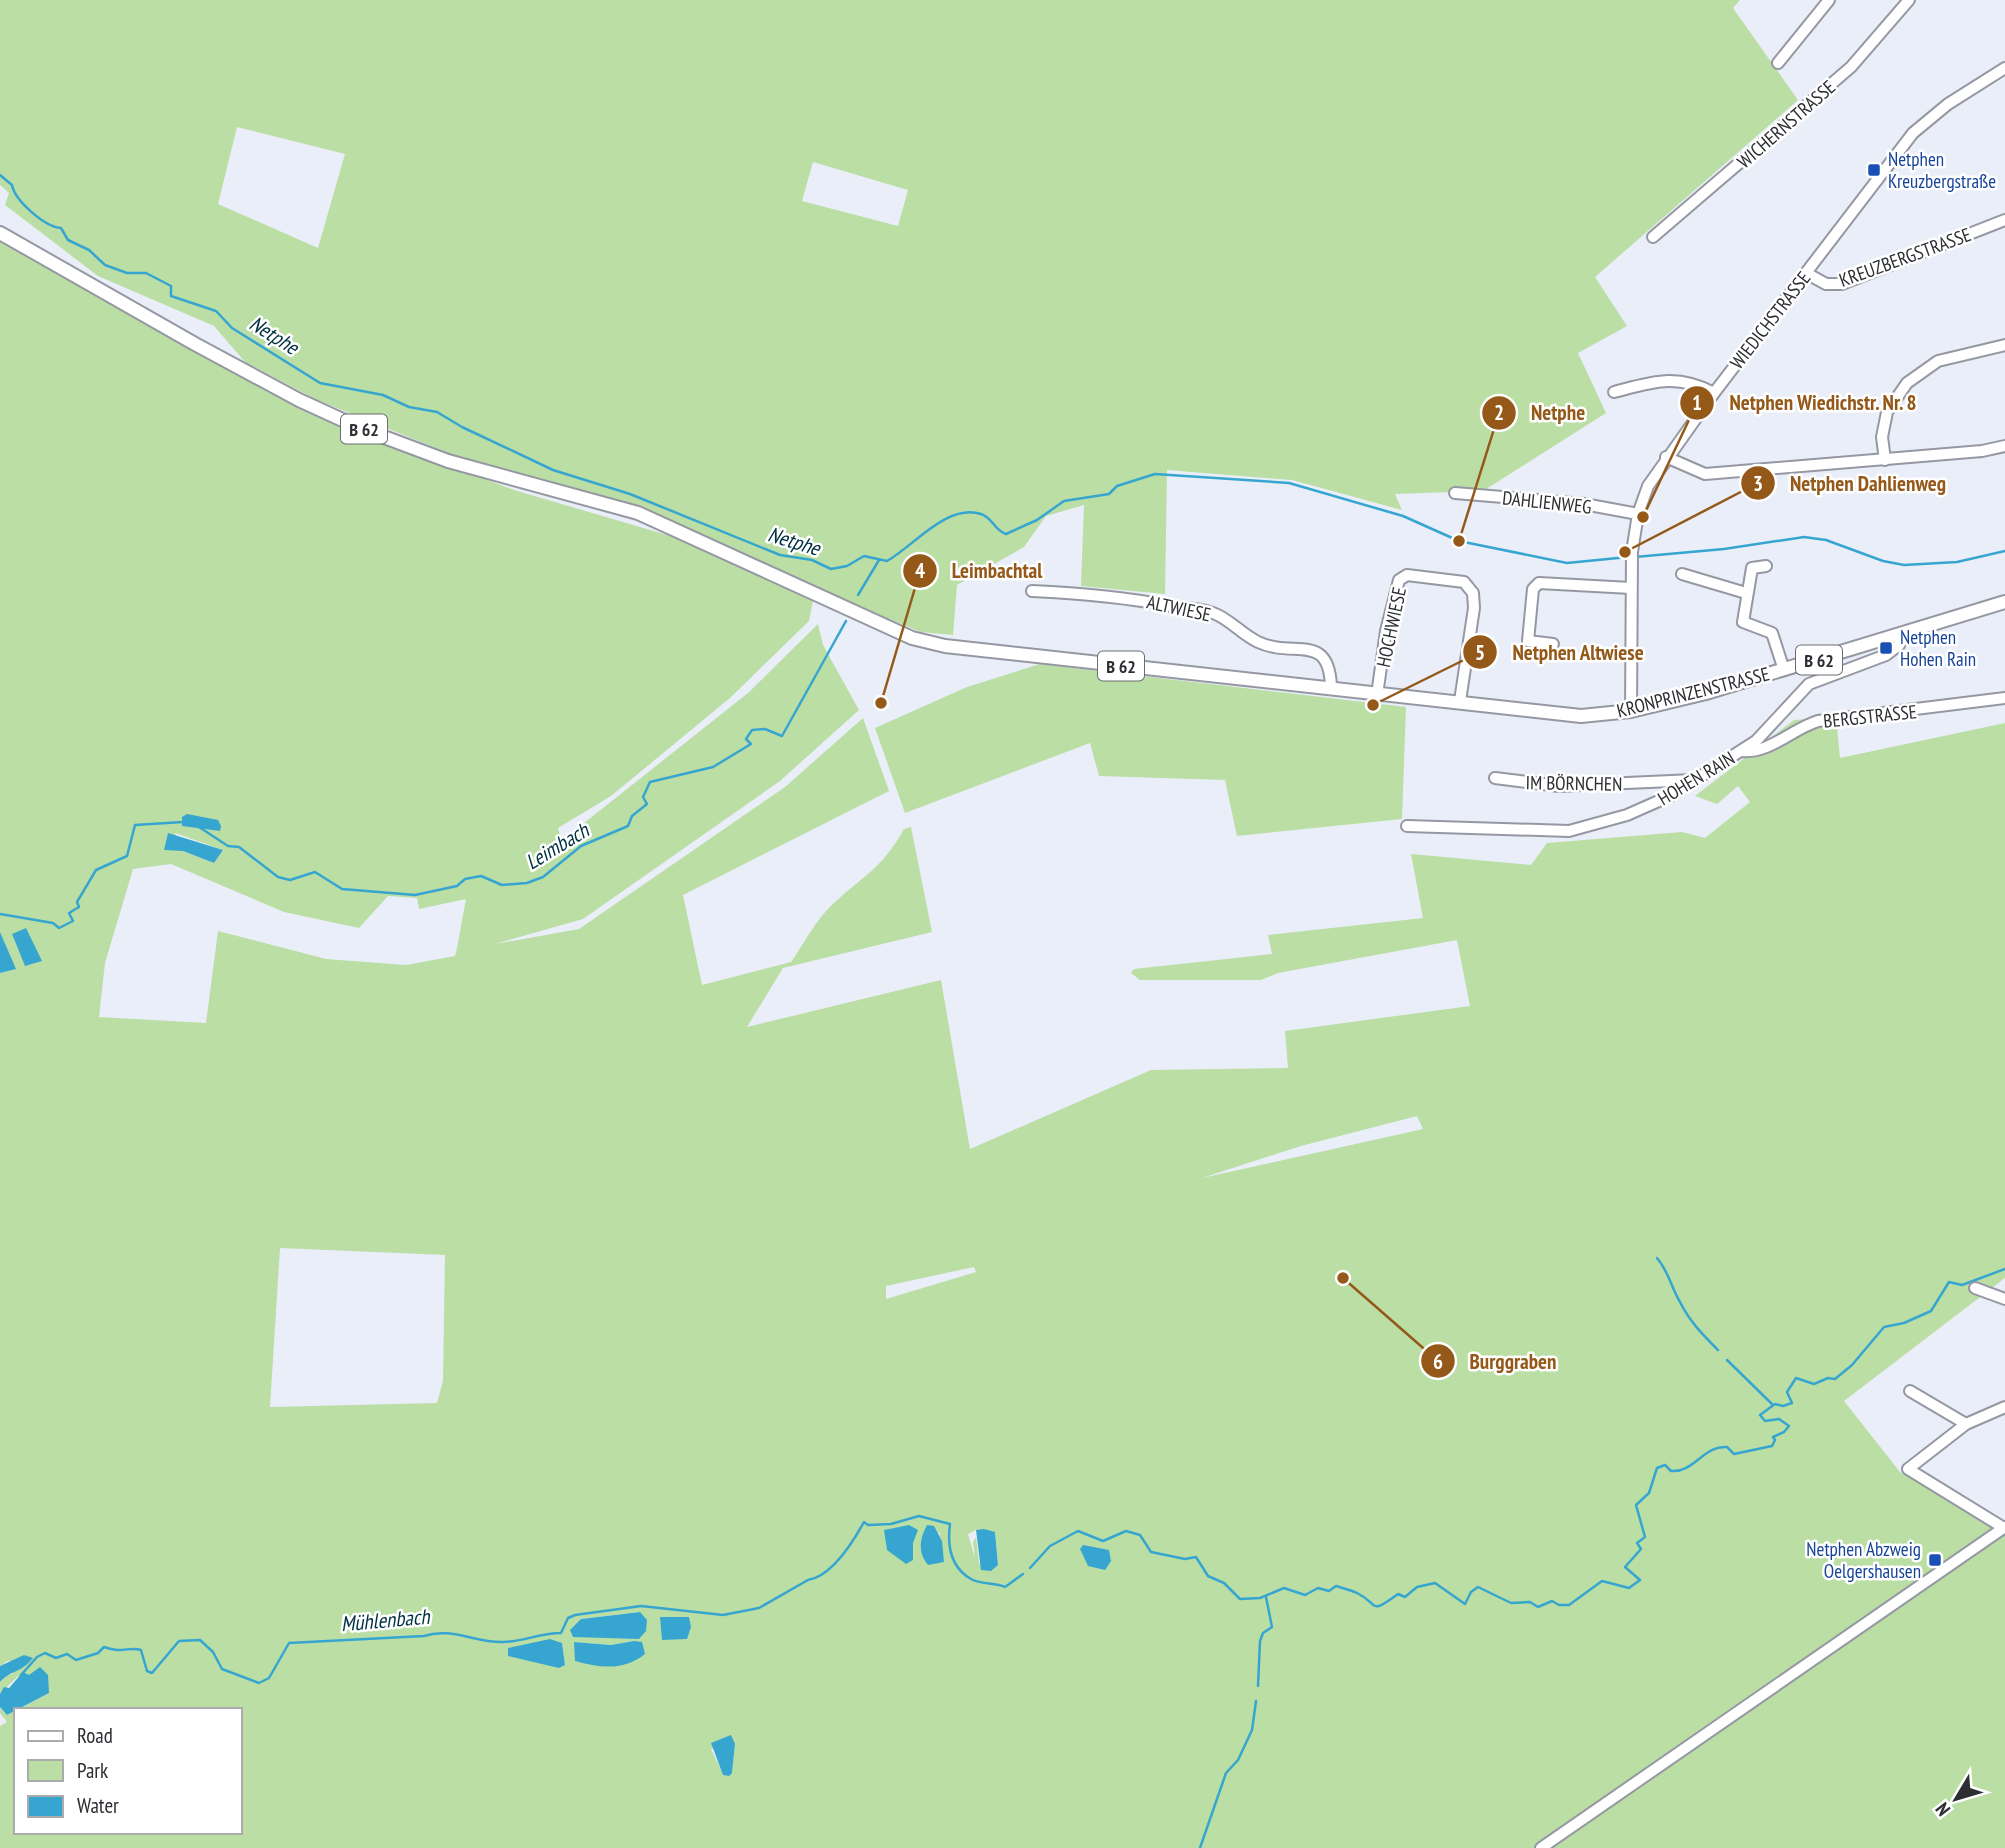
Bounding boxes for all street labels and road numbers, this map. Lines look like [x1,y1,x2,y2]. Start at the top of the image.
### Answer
street label: WICHERNSTRASSE [1732,75,1840,173]
street label: KREUZBERGSTRASSE [1836,222,1974,292]
street label: WIEDICHSTRASSE [1724,266,1816,374]
road number: B 62 [341,414,387,444]
street label: DAHLIENWEG [1501,485,1593,519]
street label: HOCHWIESE [1371,585,1411,669]
street label: ALTWIESE [1145,590,1213,626]
road number: B 62 [1796,646,1842,674]
road number: B 62 [1098,652,1144,680]
street label: KRONPRINZENSTRASSE [1614,661,1772,723]
street label: BERGSTRASSE [1822,699,1918,733]
street label: HOHEN RAIN [1653,746,1739,810]
street label: IM BÖRNCHEN [1526,770,1622,796]

